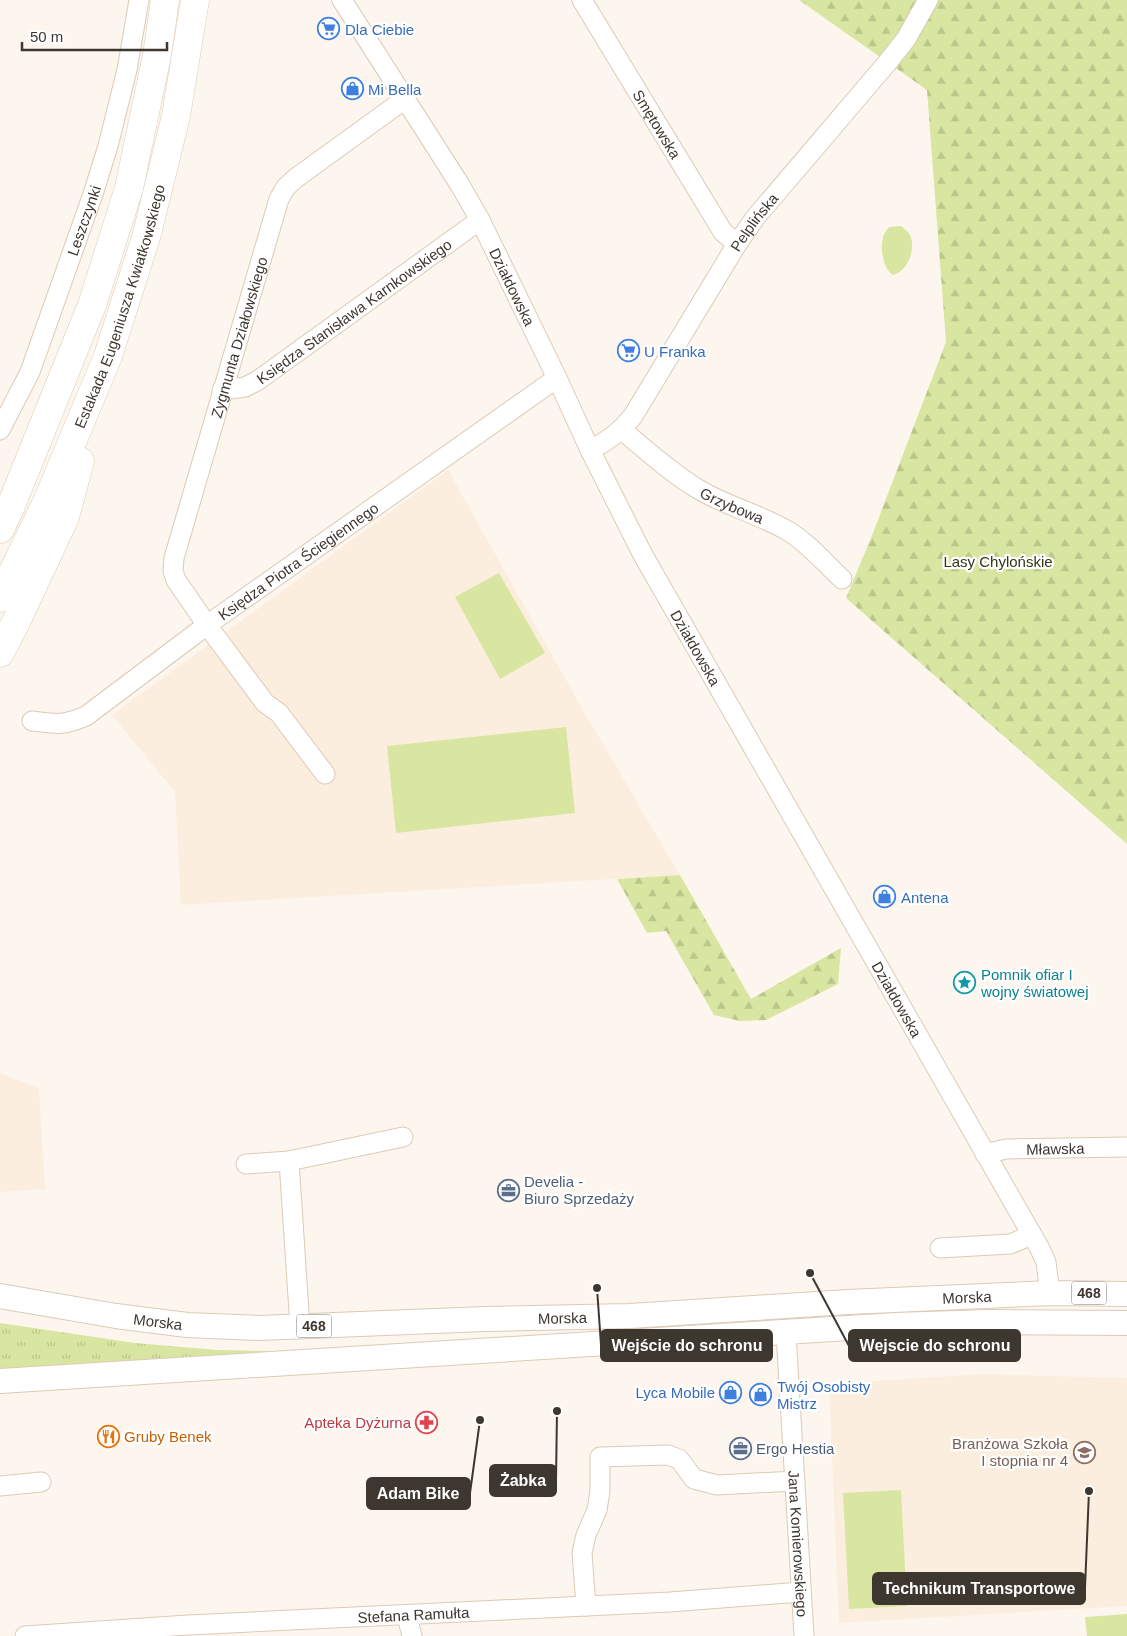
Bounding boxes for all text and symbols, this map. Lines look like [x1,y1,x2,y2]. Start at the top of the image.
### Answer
supermarket icon: Dla Ciebie [317,17,341,41]
scale bar [22,20,168,52]
place label: Dla Ciebie [345,21,414,38]
text: 50 m [30,28,63,45]
shop icon: Mi Bella [340,77,364,101]
place label: Mi Bella [368,81,422,98]
street label: Smętowska [630,86,685,162]
street label: Leszczynki [63,183,104,258]
street label: Estakada Eugeniusza Kwiatkowskiego [70,183,167,430]
street label: Pelplińska [726,189,782,254]
street label: Księdza Stanisława Karnkowskiego [253,235,454,387]
street label: Działdowska [486,245,539,329]
street label: Zygmunta Działowskiego [207,255,270,420]
supermarket icon: U Franka [616,339,640,363]
place label: U Franka [644,343,706,360]
street label: Grzybowa [697,484,767,527]
street label: Księdza Piotra Ściegiennego [215,499,381,623]
park label: Lasy Chylońskie [943,553,1053,570]
street label: Działdowska [668,607,725,689]
shop icon: Antena [873,885,897,909]
place label: Antena [901,889,949,906]
street label: Działdowska [869,958,926,1040]
place label: Pomnik ofiar I wojny światowej [980,966,1089,1000]
place icon: Pomnik ofiar I wojny światowej [953,971,977,995]
street label: Mławska [1026,1139,1085,1157]
place label: Develia - Biuro Sprzedaży [524,1173,635,1207]
office icon: Develia - Biuro Sprzedaży [496,1178,520,1202]
road number: 468 [1072,1282,1106,1305]
street label: Morska [942,1287,992,1306]
street label: Morska [538,1308,588,1326]
street label: Morska [132,1310,184,1333]
road number: 468 [296,1314,332,1338]
callout: Wejście do schronu [601,1330,772,1361]
callout: Wejscie do schronu [849,1330,1020,1361]
text: Wejście do schronu [612,1337,762,1354]
text: Wejscie do schronu [860,1337,1010,1354]
place label: Twój Osobisty Mistrz [777,1378,871,1412]
shop icon: Lyca Mobile [719,1380,743,1404]
shop icon: Twój Osobisty Mistrz [749,1383,773,1407]
place label: Lyca Mobile [636,1384,715,1401]
pharmacy icon: Apteka Dyżurna [415,1410,439,1434]
place label: Apteka Dyżurna [304,1414,412,1431]
restaurant icon: Gruby Benek [96,1424,120,1448]
place label: Gruby Benek [124,1428,212,1445]
place label: Branżowa Szkoła I stopnia nr 4 [952,1435,1069,1469]
office icon: Ergo Hestia [728,1436,752,1460]
place label: Ergo Hestia [756,1440,835,1457]
school or university icon: Branżowa Szkoła I stopnia nr 4 [1072,1440,1096,1464]
callout: Żabka [490,1465,556,1496]
street label: Jana Komierowskiego [786,1470,811,1617]
text: Żabka [500,1472,546,1489]
callout: Adam Bike [367,1478,470,1509]
text: Adam Bike [377,1485,459,1502]
callout: Technikum Transportowe [873,1573,1085,1604]
text: Technikum Transportowe [883,1580,1075,1597]
street label: Stefana Ramułta [357,1603,470,1625]

